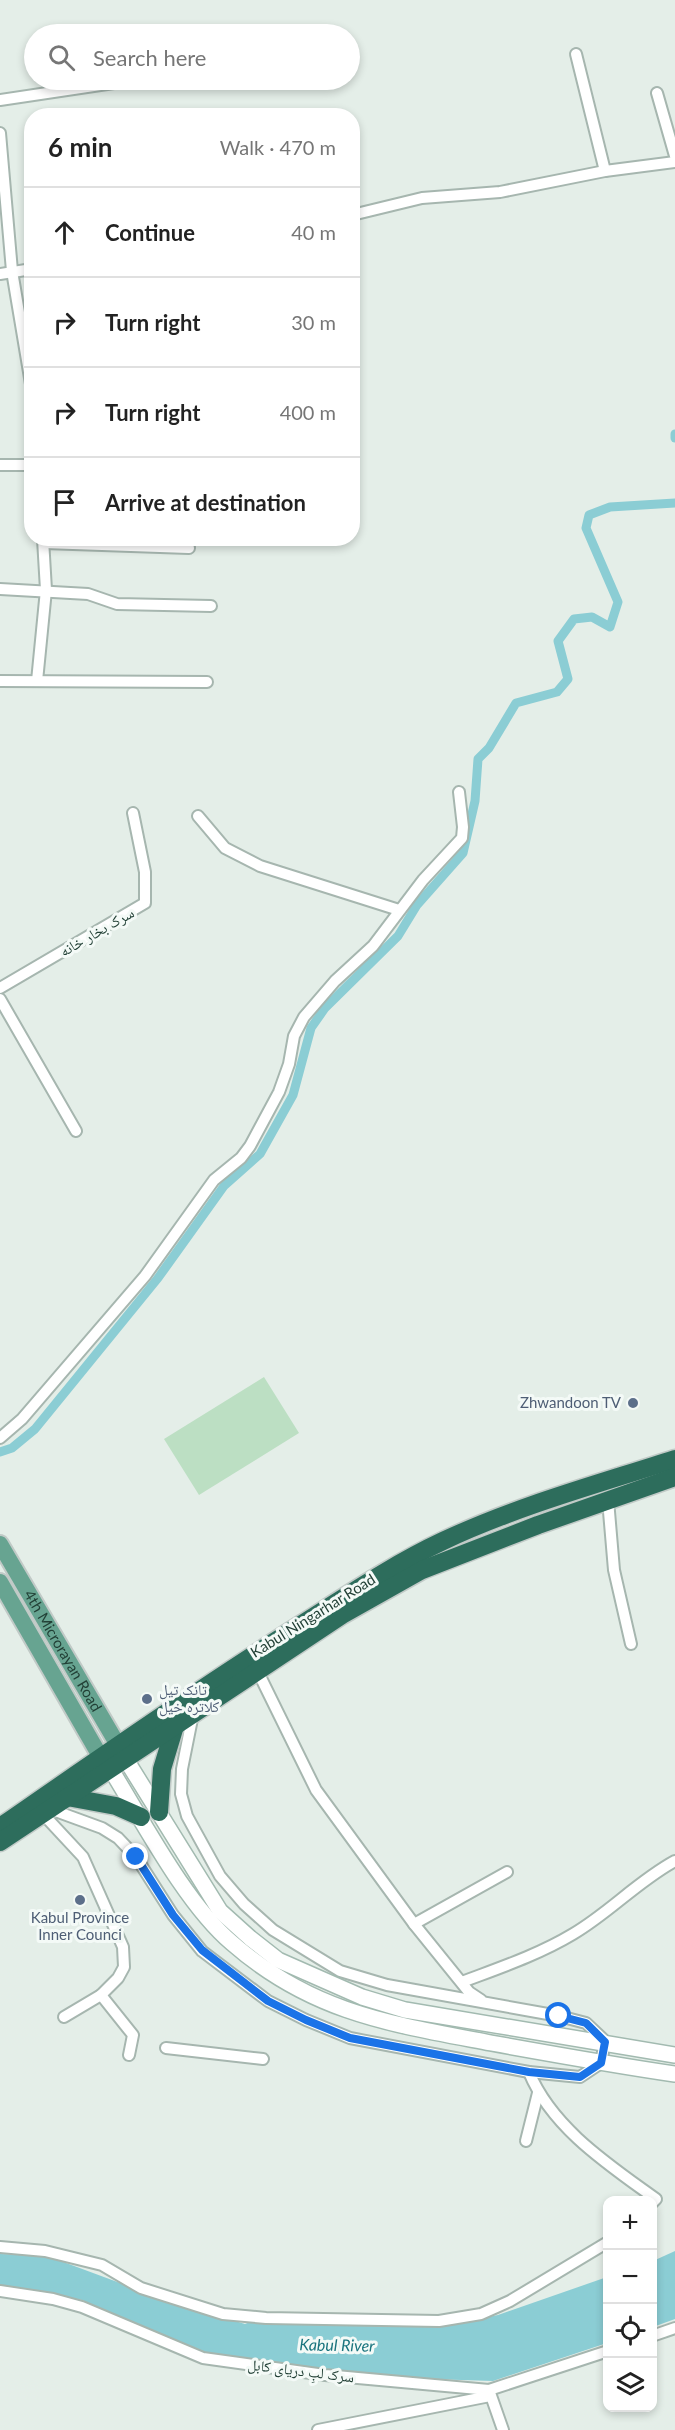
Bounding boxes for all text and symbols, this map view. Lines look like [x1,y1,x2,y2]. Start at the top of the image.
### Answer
search box [24,24,360,90]
icon: search [45,41,78,74]
text: Search here [93,44,206,71]
text: 6 min [48,131,112,163]
text: Walk · 470 m [220,135,336,159]
icon: ahead [48,216,81,249]
text: Continue [105,219,195,246]
text: 40 m [291,220,336,244]
icon: right [48,306,81,339]
text: Turn right [105,309,200,336]
text: 30 m [291,310,336,334]
icon: right [48,396,81,429]
text: Turn right [105,399,200,426]
text: 400 m [280,400,336,424]
icon: arrive [48,486,81,519]
text: Arrive at destination [105,489,306,516]
street label: سرک بخار خانه [56,903,137,960]
place label: Zhwandoon TV [520,1393,622,1411]
marker: Zhwandoon TV [626,1396,640,1410]
street label: Kabul Ningarhar Road [247,1569,378,1661]
street label: 4th Microrayan Road [21,1586,106,1714]
place label: تانک تیل کلاتره خیل [159,1680,219,1717]
marker: تانک تیل کلاتره خیل [140,1692,154,1706]
route end [122,1843,148,1869]
marker: Kabul Province Inner Counci [73,1893,87,1907]
place label: Kabul Province Inner Counci [31,1908,129,1943]
route start [545,2002,571,2028]
map controls [603,2196,657,2412]
button: + [603,2196,657,2250]
button: − [603,2250,657,2304]
button: locate [603,2304,657,2358]
water label: Kabul River [299,2334,375,2355]
street label: سرک لبِ دریای کابل [247,2355,355,2388]
button: layers [603,2358,657,2412]

